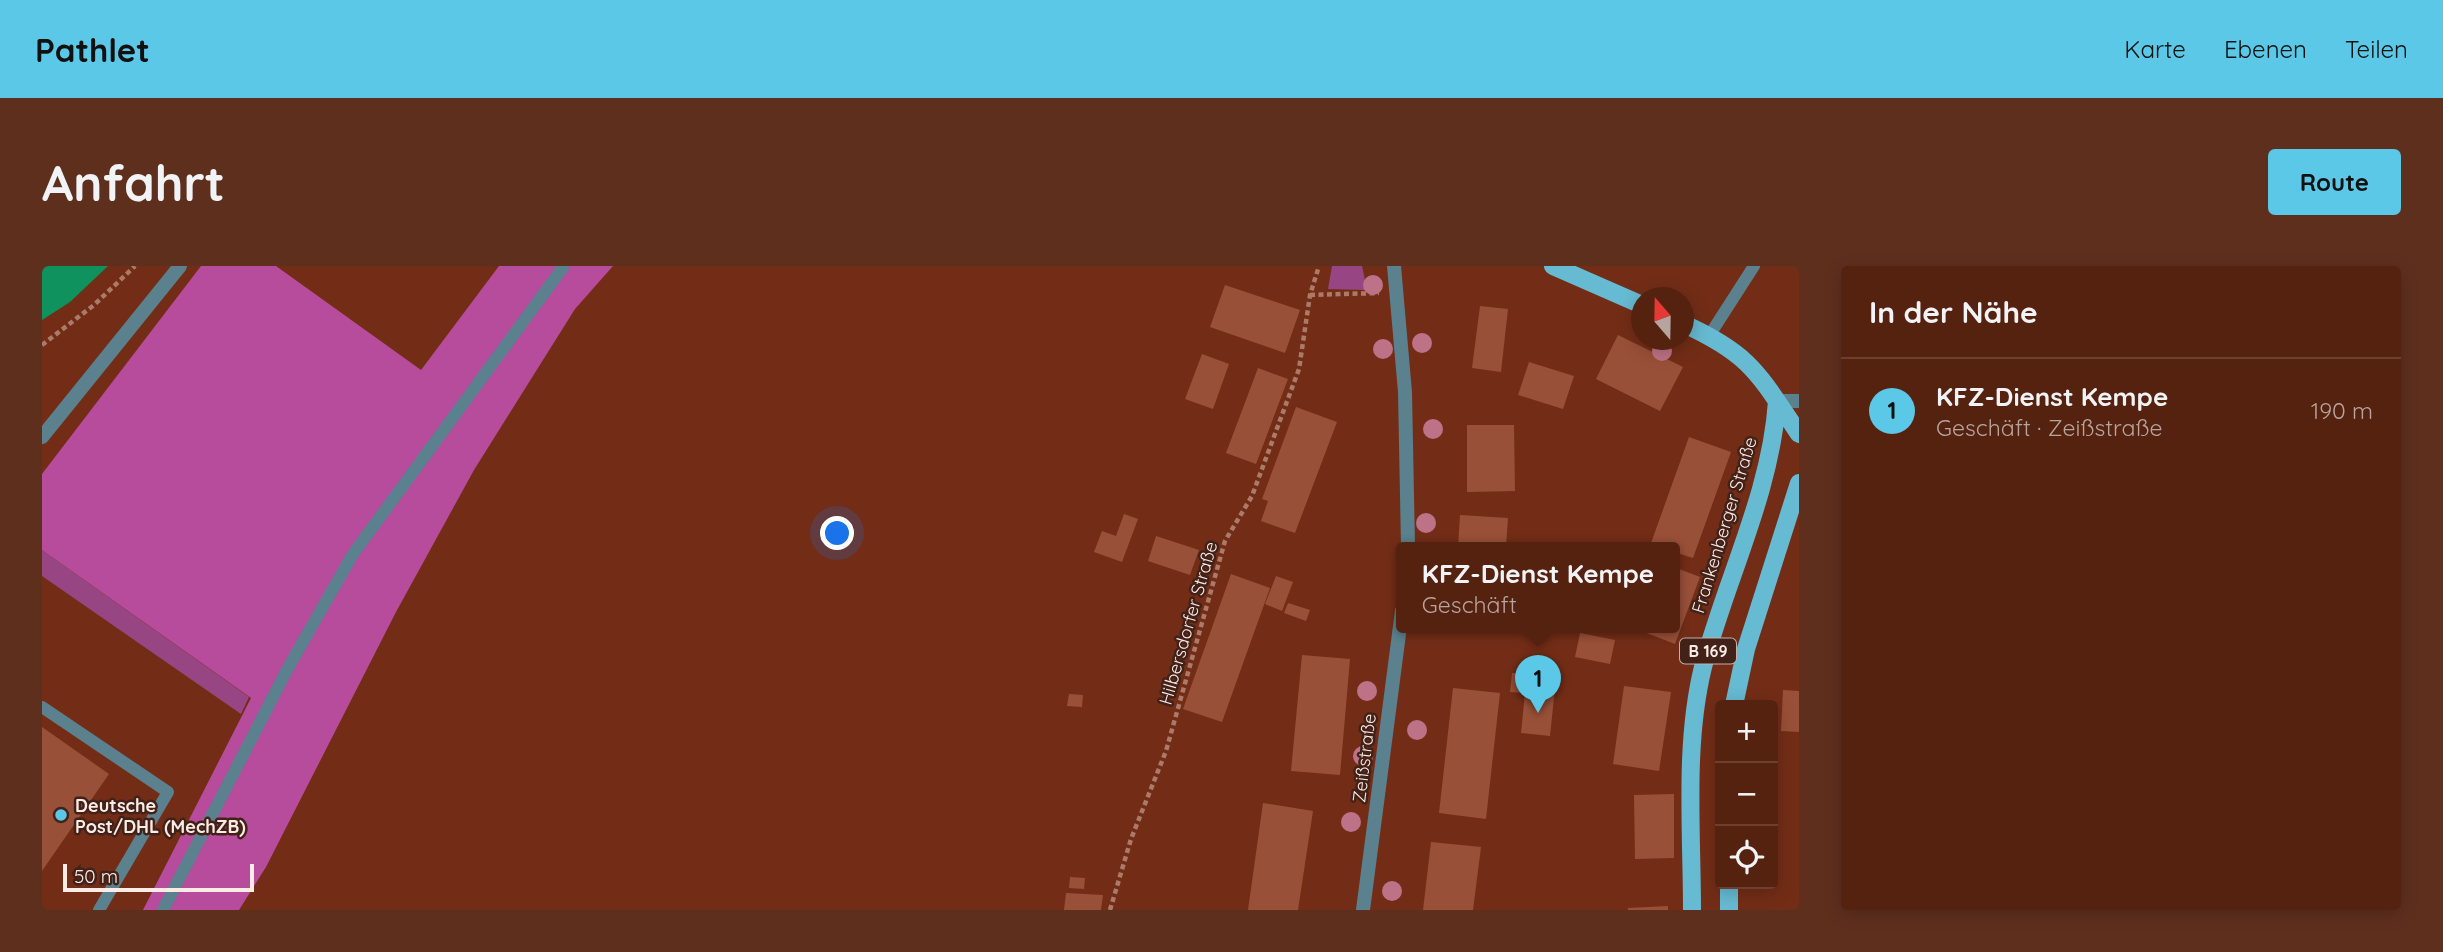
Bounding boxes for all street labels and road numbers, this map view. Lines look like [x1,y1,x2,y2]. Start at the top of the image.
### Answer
street label: Frankenberger Straße [1686,434,1762,616]
street label: Hilbersdorfer Straße [1154,539,1222,707]
road number: B 169 [1680,638,1736,664]
street label: Zeißstraße [1347,712,1381,804]

